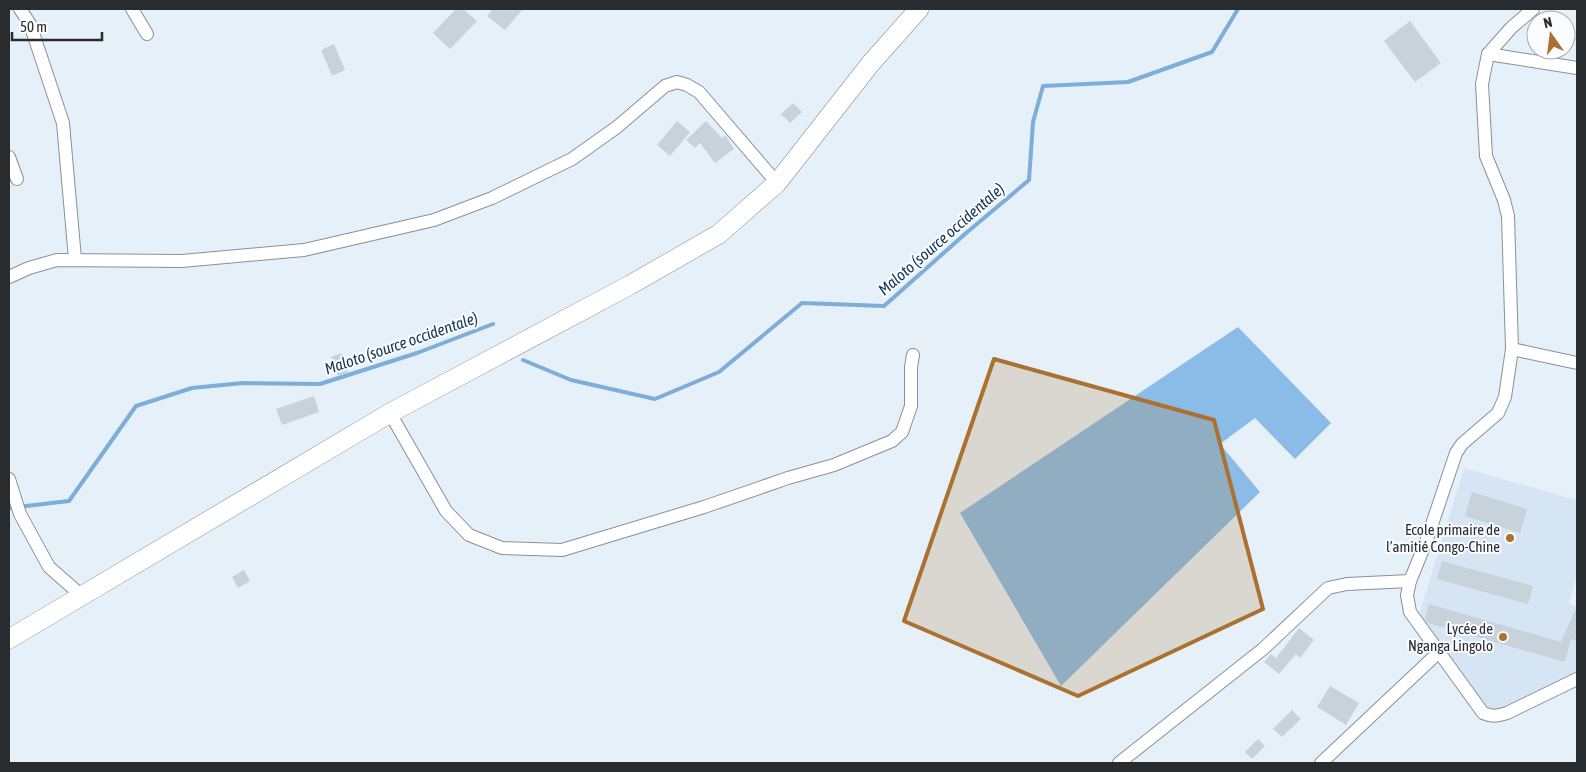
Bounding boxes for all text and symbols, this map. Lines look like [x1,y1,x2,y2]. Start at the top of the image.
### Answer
scale bar [12,10,102,42]
north arrow [1526,10,1576,60]
text: N [1542,14,1554,31]
text: 50 m [20,18,47,35]
water label: Maloto (source occidentale) [874,179,1008,299]
water label: Maloto (source occidentale) [322,308,480,379]
place label: Ecole primaire de l’amitié Congo-Chine [1386,521,1500,555]
marker: Ecole primaire de l’amitié Congo-Chine [1504,532,1516,544]
place label: Lycée de Nganga Lingolo [1408,620,1493,654]
marker: Lycée de Nganga Lingolo [1497,631,1509,643]

